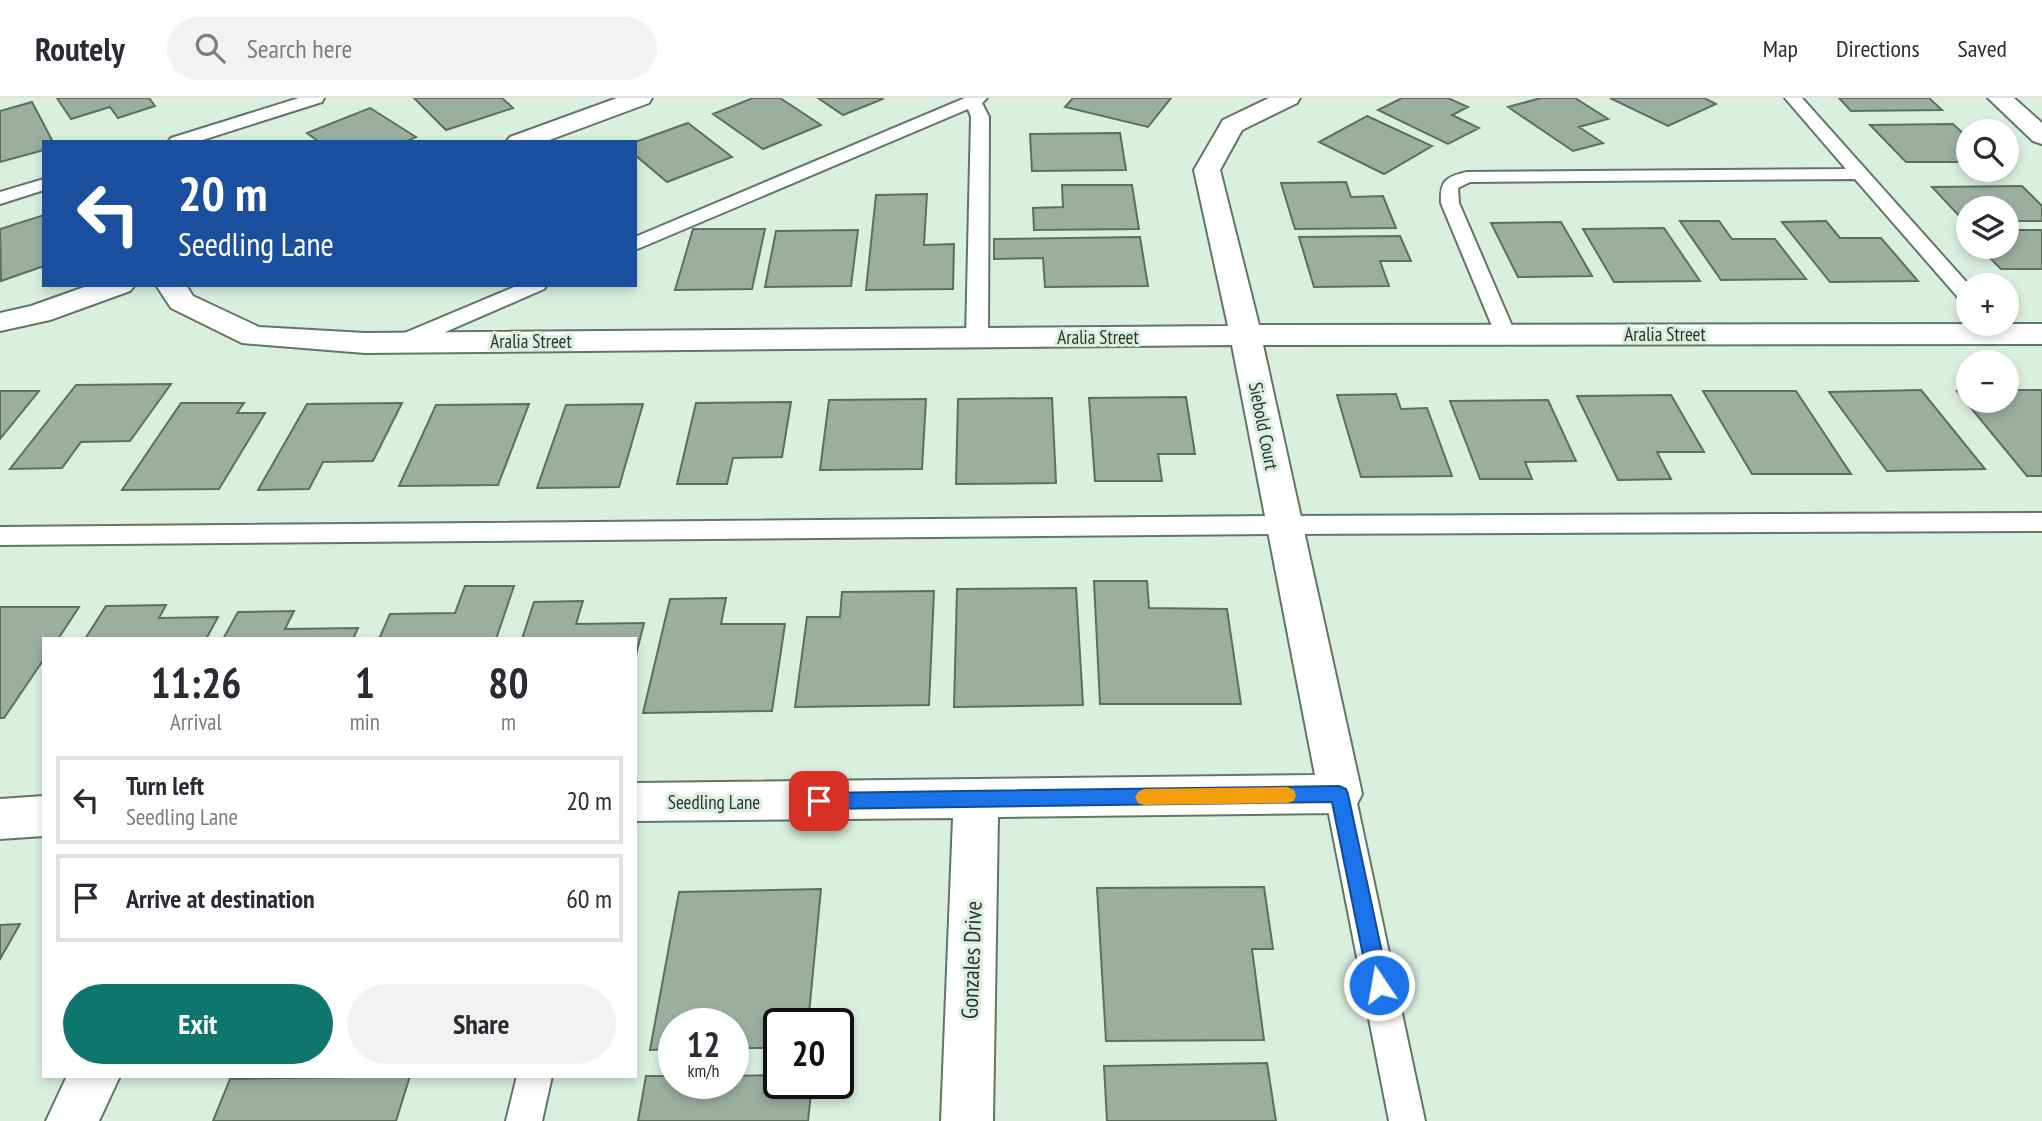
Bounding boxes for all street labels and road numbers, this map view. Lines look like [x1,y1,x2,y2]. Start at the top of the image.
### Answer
street label: Aralia Street [1624,322,1706,346]
street label: Aralia Street [1057,325,1139,349]
street label: Aralia Street [490,329,572,353]
street label: Siebold Court [1244,380,1284,473]
street label: Seedling Lane [668,790,760,814]
street label: Gonzales Drive [954,900,988,1020]

